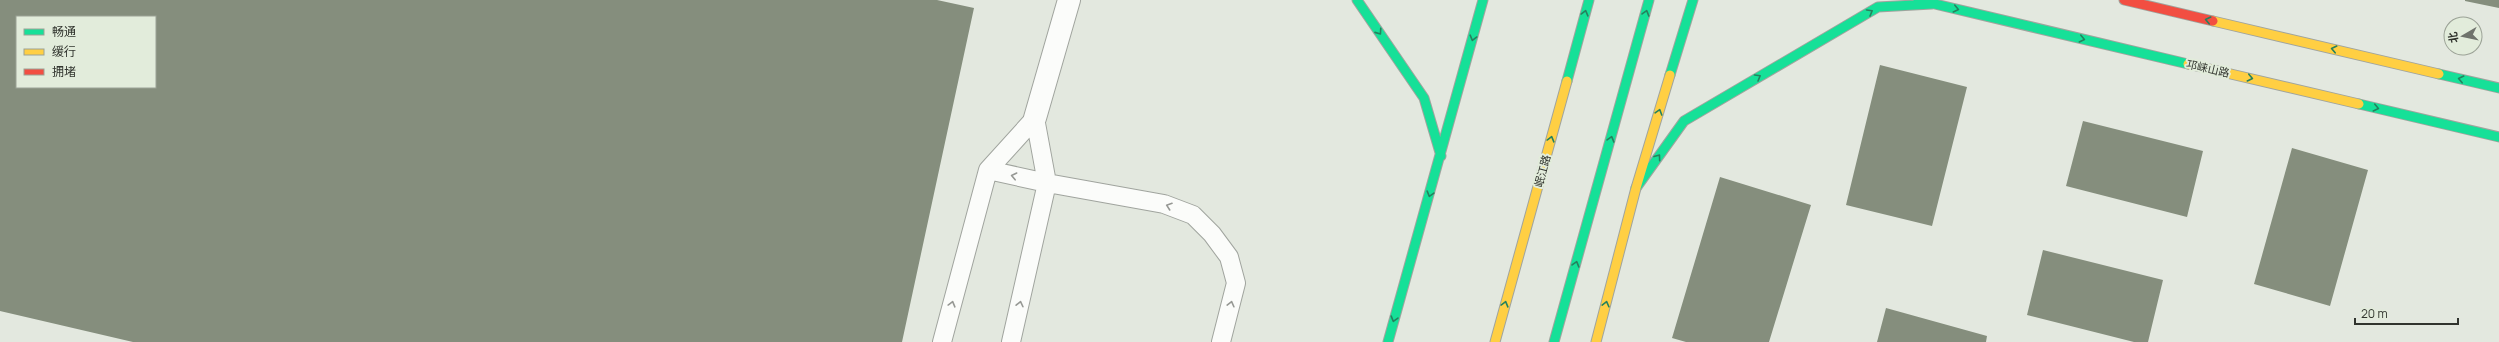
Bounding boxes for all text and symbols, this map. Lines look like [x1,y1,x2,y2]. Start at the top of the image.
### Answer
one-way arrow [1952,4,1959,13]
one-way arrow [1866,9,1873,16]
one-way arrow [1581,10,1589,17]
one-way arrow [1641,10,1650,17]
legend [16,16,156,88]
one-way arrow [2205,16,2211,24]
north arrow [2443,16,2483,56]
text: 畅通 [52,23,76,40]
one-way arrow [1374,28,1382,35]
text: 北 [2444,31,2461,44]
one-way arrow [1469,34,1478,41]
one-way arrow [2079,34,2085,42]
text: 缓行 [52,43,76,60]
one-way arrow [2331,46,2338,54]
street label: 邛崃山路 [2185,56,2231,80]
text: 拥堵 [52,63,76,80]
one-way arrow [2246,74,2253,82]
one-way arrow [1754,75,1761,82]
one-way arrow [2458,76,2464,84]
one-way arrow [2373,103,2379,111]
one-way arrow [1654,108,1663,115]
one-way arrow [1546,135,1555,142]
one-way arrow [1606,135,1615,142]
street label: 岷江路 [1530,153,1554,189]
one-way arrow [1653,154,1660,161]
one-way arrow [1011,172,1017,180]
one-way arrow [1426,190,1435,197]
one-way arrow [1166,202,1173,210]
one-way arrow [1571,261,1580,268]
scale bar [2355,300,2458,326]
one-way arrow [948,301,956,308]
one-way arrow [1015,301,1023,307]
one-way arrow [1226,301,1234,307]
one-way arrow [1500,301,1509,308]
one-way arrow [1601,301,1610,308]
text: 20 m [2361,305,2388,322]
one-way arrow [1390,315,1399,322]

